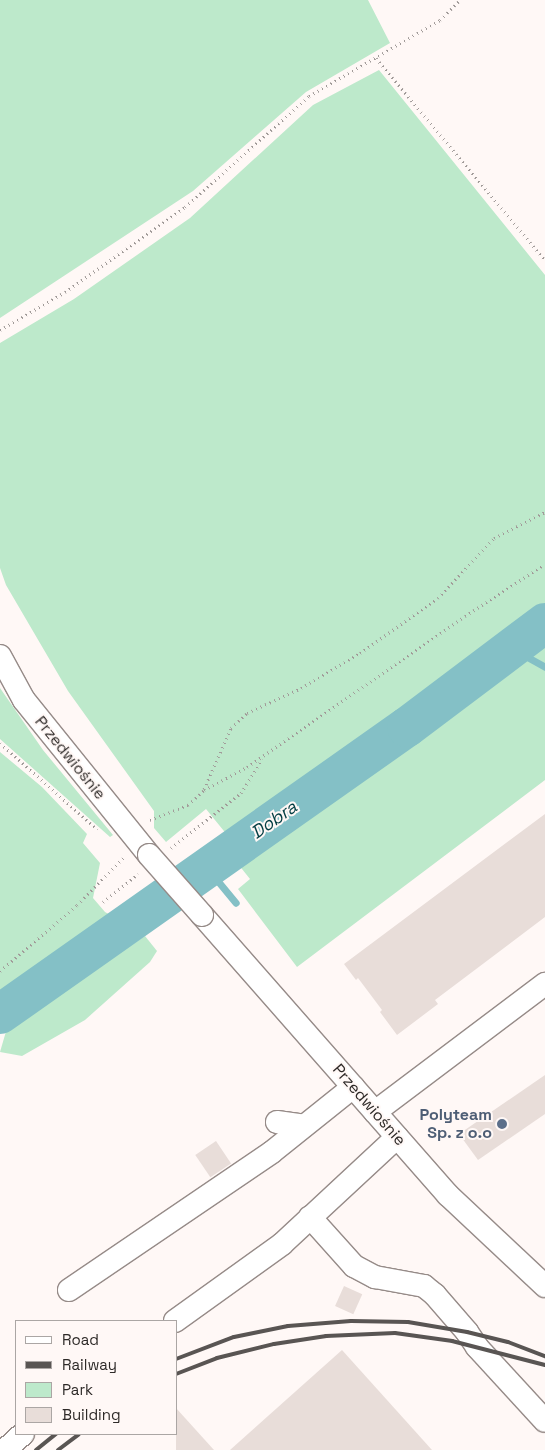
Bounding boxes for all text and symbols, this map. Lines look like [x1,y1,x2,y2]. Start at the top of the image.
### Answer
street label: Przedwiośnie [31,712,109,804]
water label: Dobra [247,796,301,844]
street label: Przedwiośnie [328,1060,410,1150]
place label: Polyteam Sp. z o.o [419,1105,492,1143]
marker: Polyteam Sp. z o.o [496,1118,508,1130]
legend [15,1320,178,1435]
text: Road [62,1330,99,1349]
text: Railway [62,1355,117,1374]
text: Park [62,1380,93,1399]
text: Building [62,1405,121,1424]

